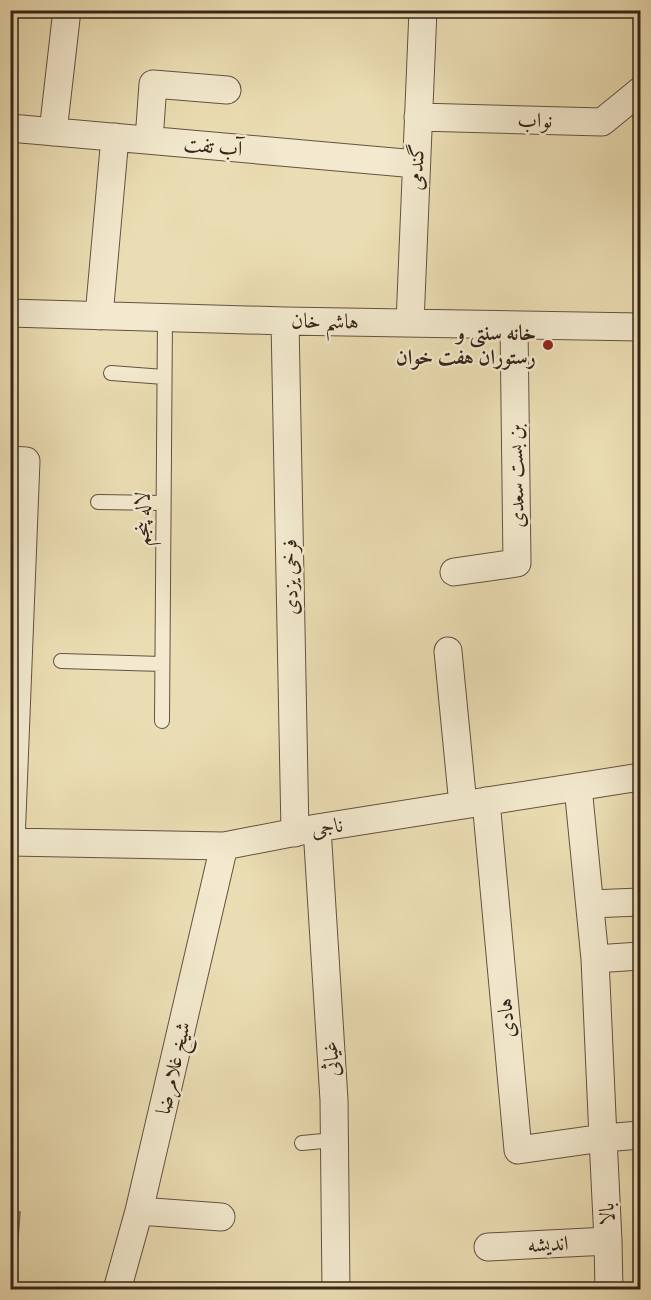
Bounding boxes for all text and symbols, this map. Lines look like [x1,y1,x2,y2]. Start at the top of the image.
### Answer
street label: نواب [517,107,553,136]
street label: آب تفت [182,130,246,164]
street label: گندمی [403,143,432,191]
street label: هاشم خان [291,308,359,343]
place label: خانه سنتی و رستوران هفت خوان [396,321,536,372]
marker: خانه سنتی و رستوران هفت خوان [541,338,555,352]
street label: بن بست سعدی [503,424,532,528]
street label: لاله پنجم [130,492,162,546]
street label: فرخی یزدی [277,539,306,615]
street label: ناجی [309,812,345,845]
street label: هادی [492,997,523,1039]
street label: شیخ غلامرضا [151,1019,202,1118]
street label: غیاثی [318,1040,347,1077]
street label: بالا [594,1202,623,1226]
street label: اندیشه [527,1231,569,1260]

